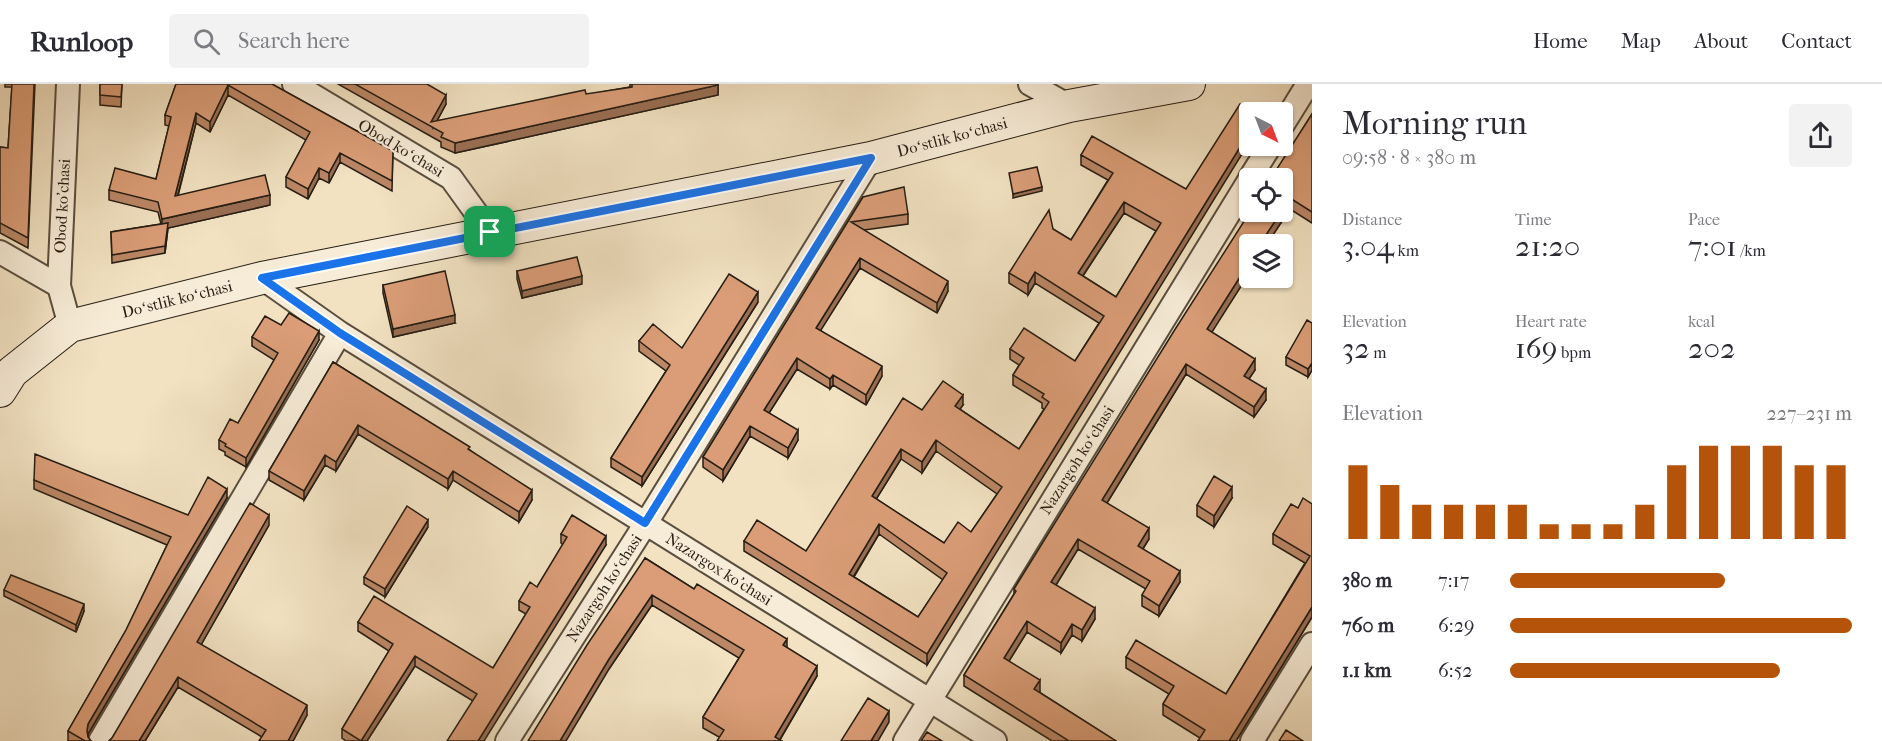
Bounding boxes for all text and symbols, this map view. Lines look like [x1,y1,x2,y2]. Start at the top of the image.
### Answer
search box [169,14,589,68]
text: Runloop [30,25,133,58]
icon: search [190,25,223,58]
text: Search here [238,28,350,54]
text: Home [1533,29,1588,53]
text: Map [1621,29,1661,53]
text: About [1694,29,1748,53]
text: Contact [1781,29,1852,53]
north arrow [1239,102,1293,156]
map controls [1239,102,1293,288]
text: Morning run [1342,104,1527,143]
button: share [1789,104,1852,167]
street label: Doʻstlik koʻchasi [895,113,1010,161]
street label: Obod koʻchasi [355,115,448,181]
text: 09:58 · 8 × 380 m [1342,146,1476,169]
street label: Obod ko'chasi [50,158,74,254]
button: locate [1239,168,1293,222]
pin [464,206,515,257]
text: Distance [1342,210,1402,229]
text: Time [1515,210,1551,229]
text: Pace [1688,210,1720,229]
icon: arrive [473,215,506,248]
text: 3.04 [1342,229,1394,264]
text: 21:20 [1515,229,1580,264]
text: 7:01 [1688,229,1737,264]
button: layers [1239,234,1293,288]
text: km [1394,241,1419,260]
text: /km [1737,241,1766,260]
street label: Doʻstlik koʻchasi [120,276,235,322]
text: Elevation [1342,312,1407,331]
text: Heart rate [1515,312,1587,331]
text: kcal [1688,312,1715,331]
text: 32 [1342,331,1370,366]
text: 169 [1515,331,1558,366]
text: 202 [1688,331,1735,366]
text: m [1370,343,1386,362]
text: bpm [1558,343,1591,362]
street label: Nazargoh koʻchasi [1036,402,1118,518]
text: Elevation [1342,402,1423,425]
text: 227–231 m [1767,402,1852,425]
street label: Nazargox ko'chasi [662,529,776,609]
street label: Nazargoh koʻchasi [562,530,646,645]
text: 380 m [1342,569,1392,592]
text: 7:17 [1438,569,1469,592]
text: 760 m [1342,614,1394,637]
text: 6:29 [1438,614,1474,637]
text: 1.1 km [1342,659,1391,682]
text: 6:52 [1438,659,1473,682]

